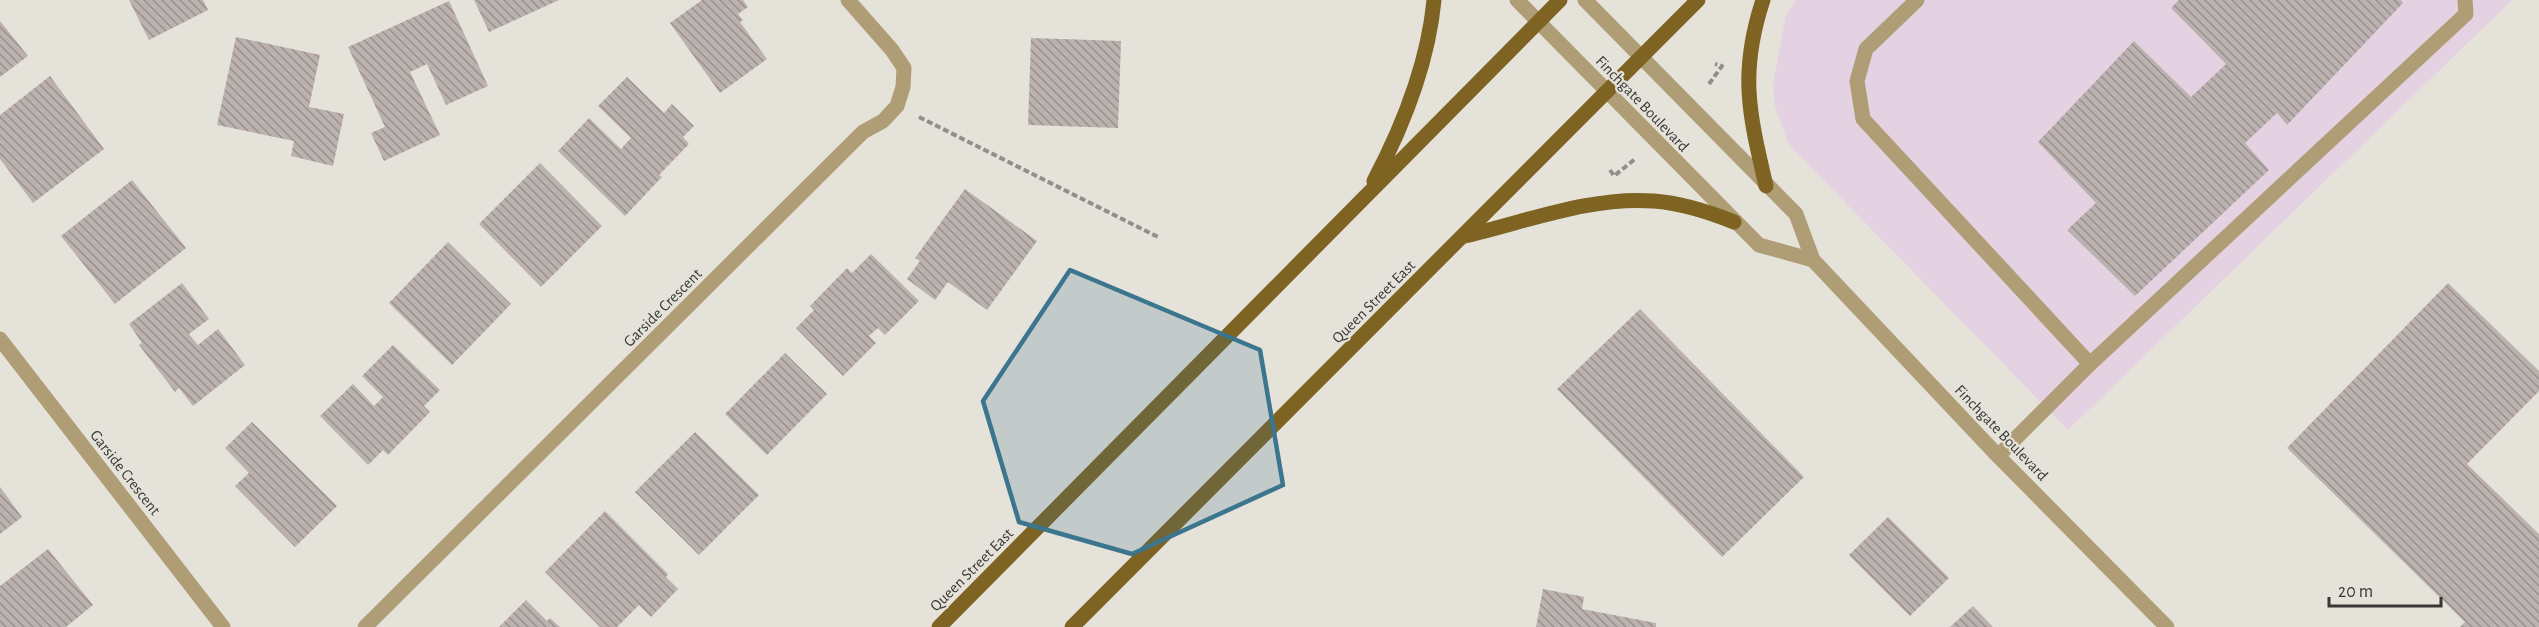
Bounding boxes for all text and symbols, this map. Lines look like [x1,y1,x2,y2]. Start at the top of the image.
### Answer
street label: Finchgate Boulevard [1593,53,1692,155]
street label: Queen Street East [1329,257,1419,347]
street label: Garside Crescent [621,266,705,350]
street label: Finchgate Boulevard [1952,382,2051,484]
street label: Garside Crescent [87,427,163,518]
street label: Queen Street East [927,525,1017,615]
scale bar [2329,570,2442,608]
text: 20 m [2338,583,2373,601]

